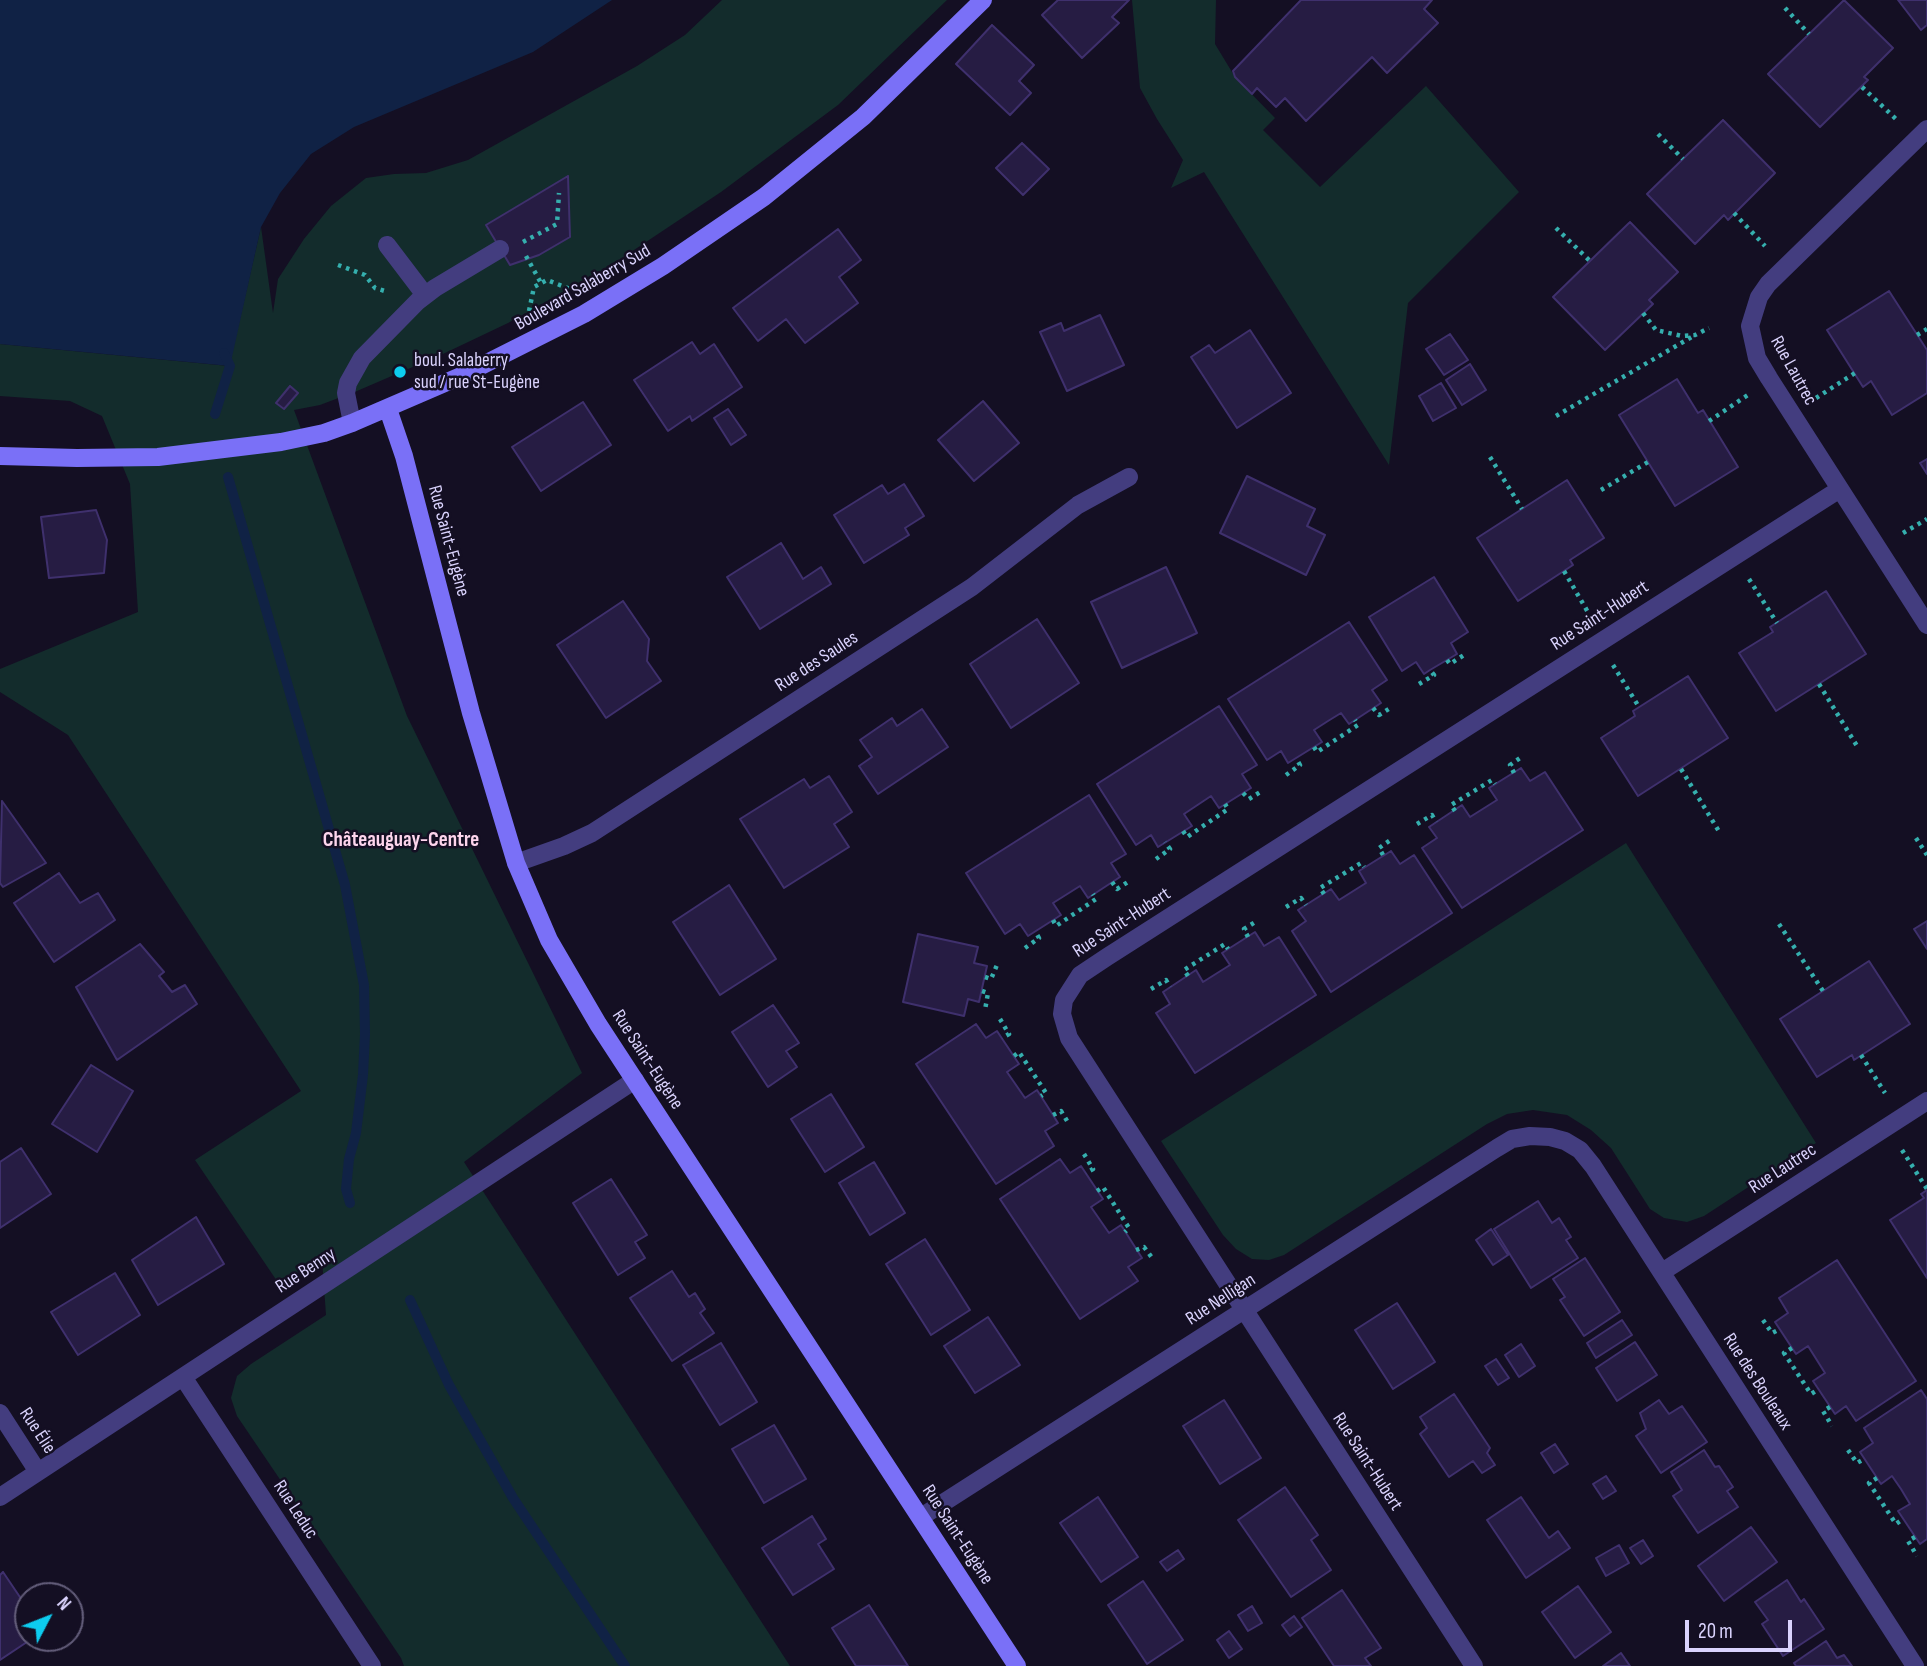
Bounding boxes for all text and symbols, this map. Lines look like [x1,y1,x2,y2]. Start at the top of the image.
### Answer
street label: Boulevard Salaberry Sud [511,240,655,336]
street label: Rue Lautrec [1765,332,1821,410]
place label: boul. Salaberry sud / rue St-Eugène [414,350,540,394]
marker: boul. Salaberry sud / rue St-Eugène [392,364,408,380]
street label: Rue Saint-Eugène [422,483,474,599]
street label: Rue Saint-Hubert [1547,576,1653,656]
street label: Rue des Saules [771,627,863,697]
district label: Châteauguay-Centre [323,828,479,854]
street label: Rue Saint-Hubert [1069,883,1175,963]
street label: Rue Saint-Eugène [606,1006,688,1114]
street label: Rue Lautrec [1745,1139,1821,1199]
street label: Rue Benny [272,1243,340,1299]
street label: Rue Nelligan [1182,1269,1260,1331]
street label: Rue des Bouleaux [1717,1329,1797,1435]
street label: Rue Élie [14,1404,60,1458]
street label: Rue Saint-Hubert [1327,1409,1407,1515]
street label: Rue Leduc [268,1476,322,1544]
street label: Rue Saint-Eugène [916,1481,998,1589]
north arrow [14,1582,84,1652]
text: N [52,1592,75,1615]
scale bar [1689,1606,1796,1650]
text: 20 m [1698,1619,1733,1644]

